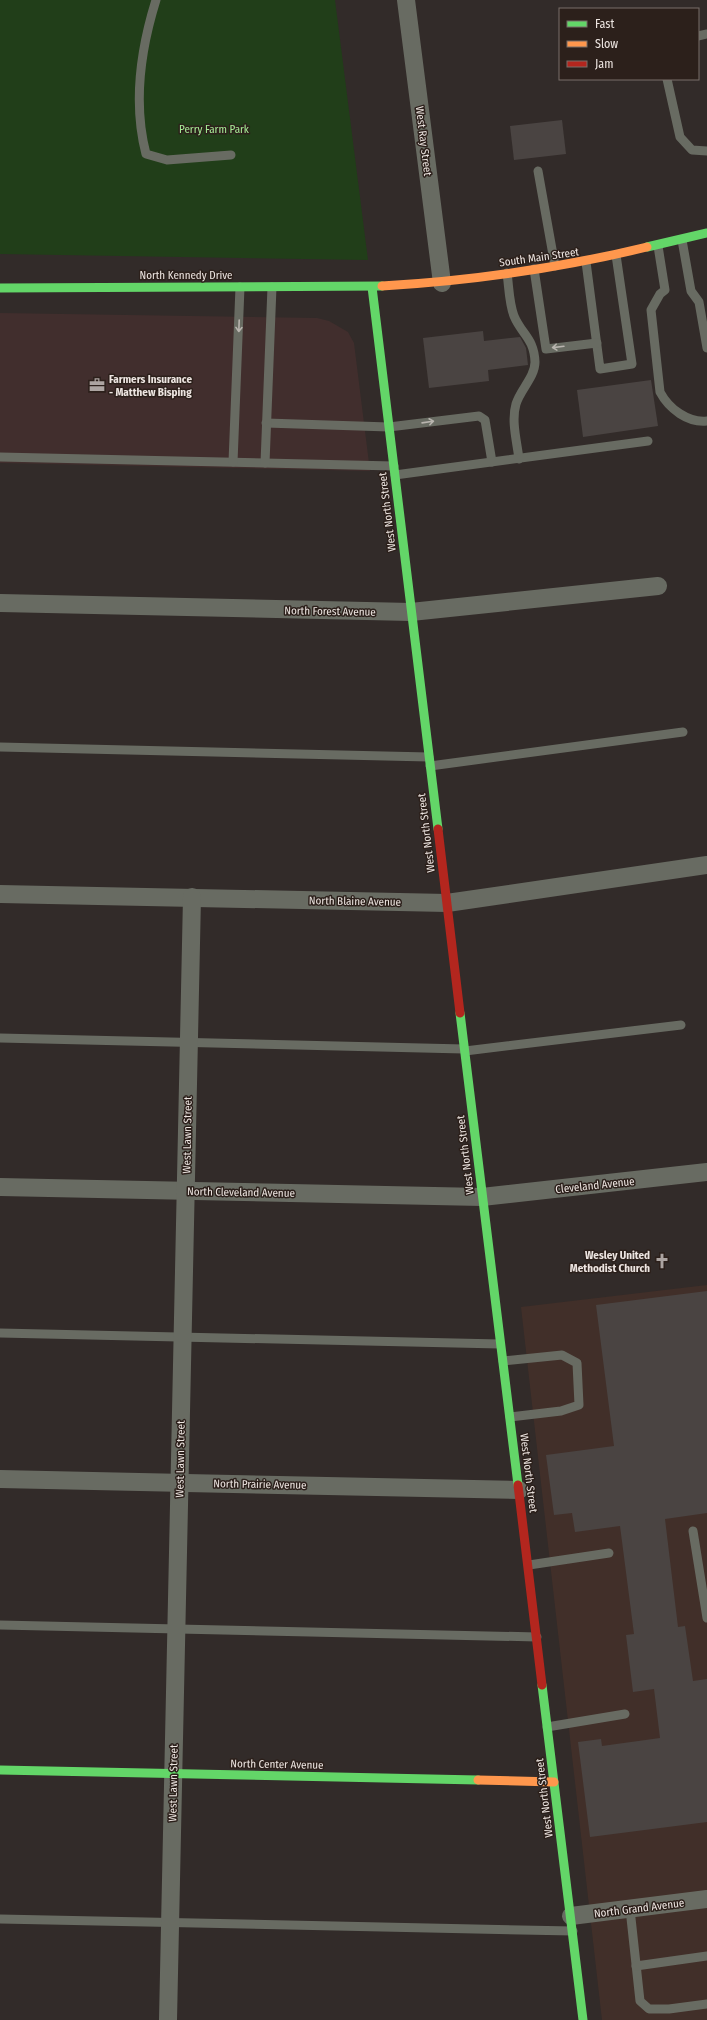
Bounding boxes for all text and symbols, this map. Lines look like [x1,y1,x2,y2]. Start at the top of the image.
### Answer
legend [559,8,699,80]
text: Fast [595,17,614,31]
text: Slow [595,37,618,51]
text: Jam [595,57,613,71]
street label: West Ray Street [413,105,434,177]
park label: Perry Farm Park [179,123,250,136]
street label: South Main Street [498,245,580,270]
street label: North Kennedy Drive [139,269,233,282]
one-way arrow [235,319,242,332]
one-way arrow [552,343,565,351]
place label: Farmers Insurance - Matthew Bisping [109,373,192,399]
office icon: Farmers Insurance - Matthew Bisping [88,376,106,394]
one-way arrow [421,418,434,426]
street label: West North Street [376,471,399,552]
street label: North Forest Avenue [284,604,376,619]
street label: West North Street [415,792,438,873]
street label: North Blaine Avenue [309,894,401,909]
street label: West Lawn Street [180,1096,195,1174]
street label: West North Street [454,1114,477,1195]
street label: Cleveland Avenue [555,1175,635,1196]
street label: North Cleveland Avenue [187,1185,295,1200]
place label: Wesley United Methodist Church [570,1249,650,1275]
church icon: Wesley United Methodist Church [653,1252,671,1270]
street label: West Lawn Street [173,1420,188,1498]
street label: West North Street [517,1433,540,1514]
street label: North Prairie Avenue [213,1477,307,1492]
street label: West Lawn Street [166,1744,181,1822]
street label: North Center Avenue [230,1757,324,1772]
street label: West North Street [533,1757,556,1838]
street label: North Grand Avenue [593,1897,685,1920]

